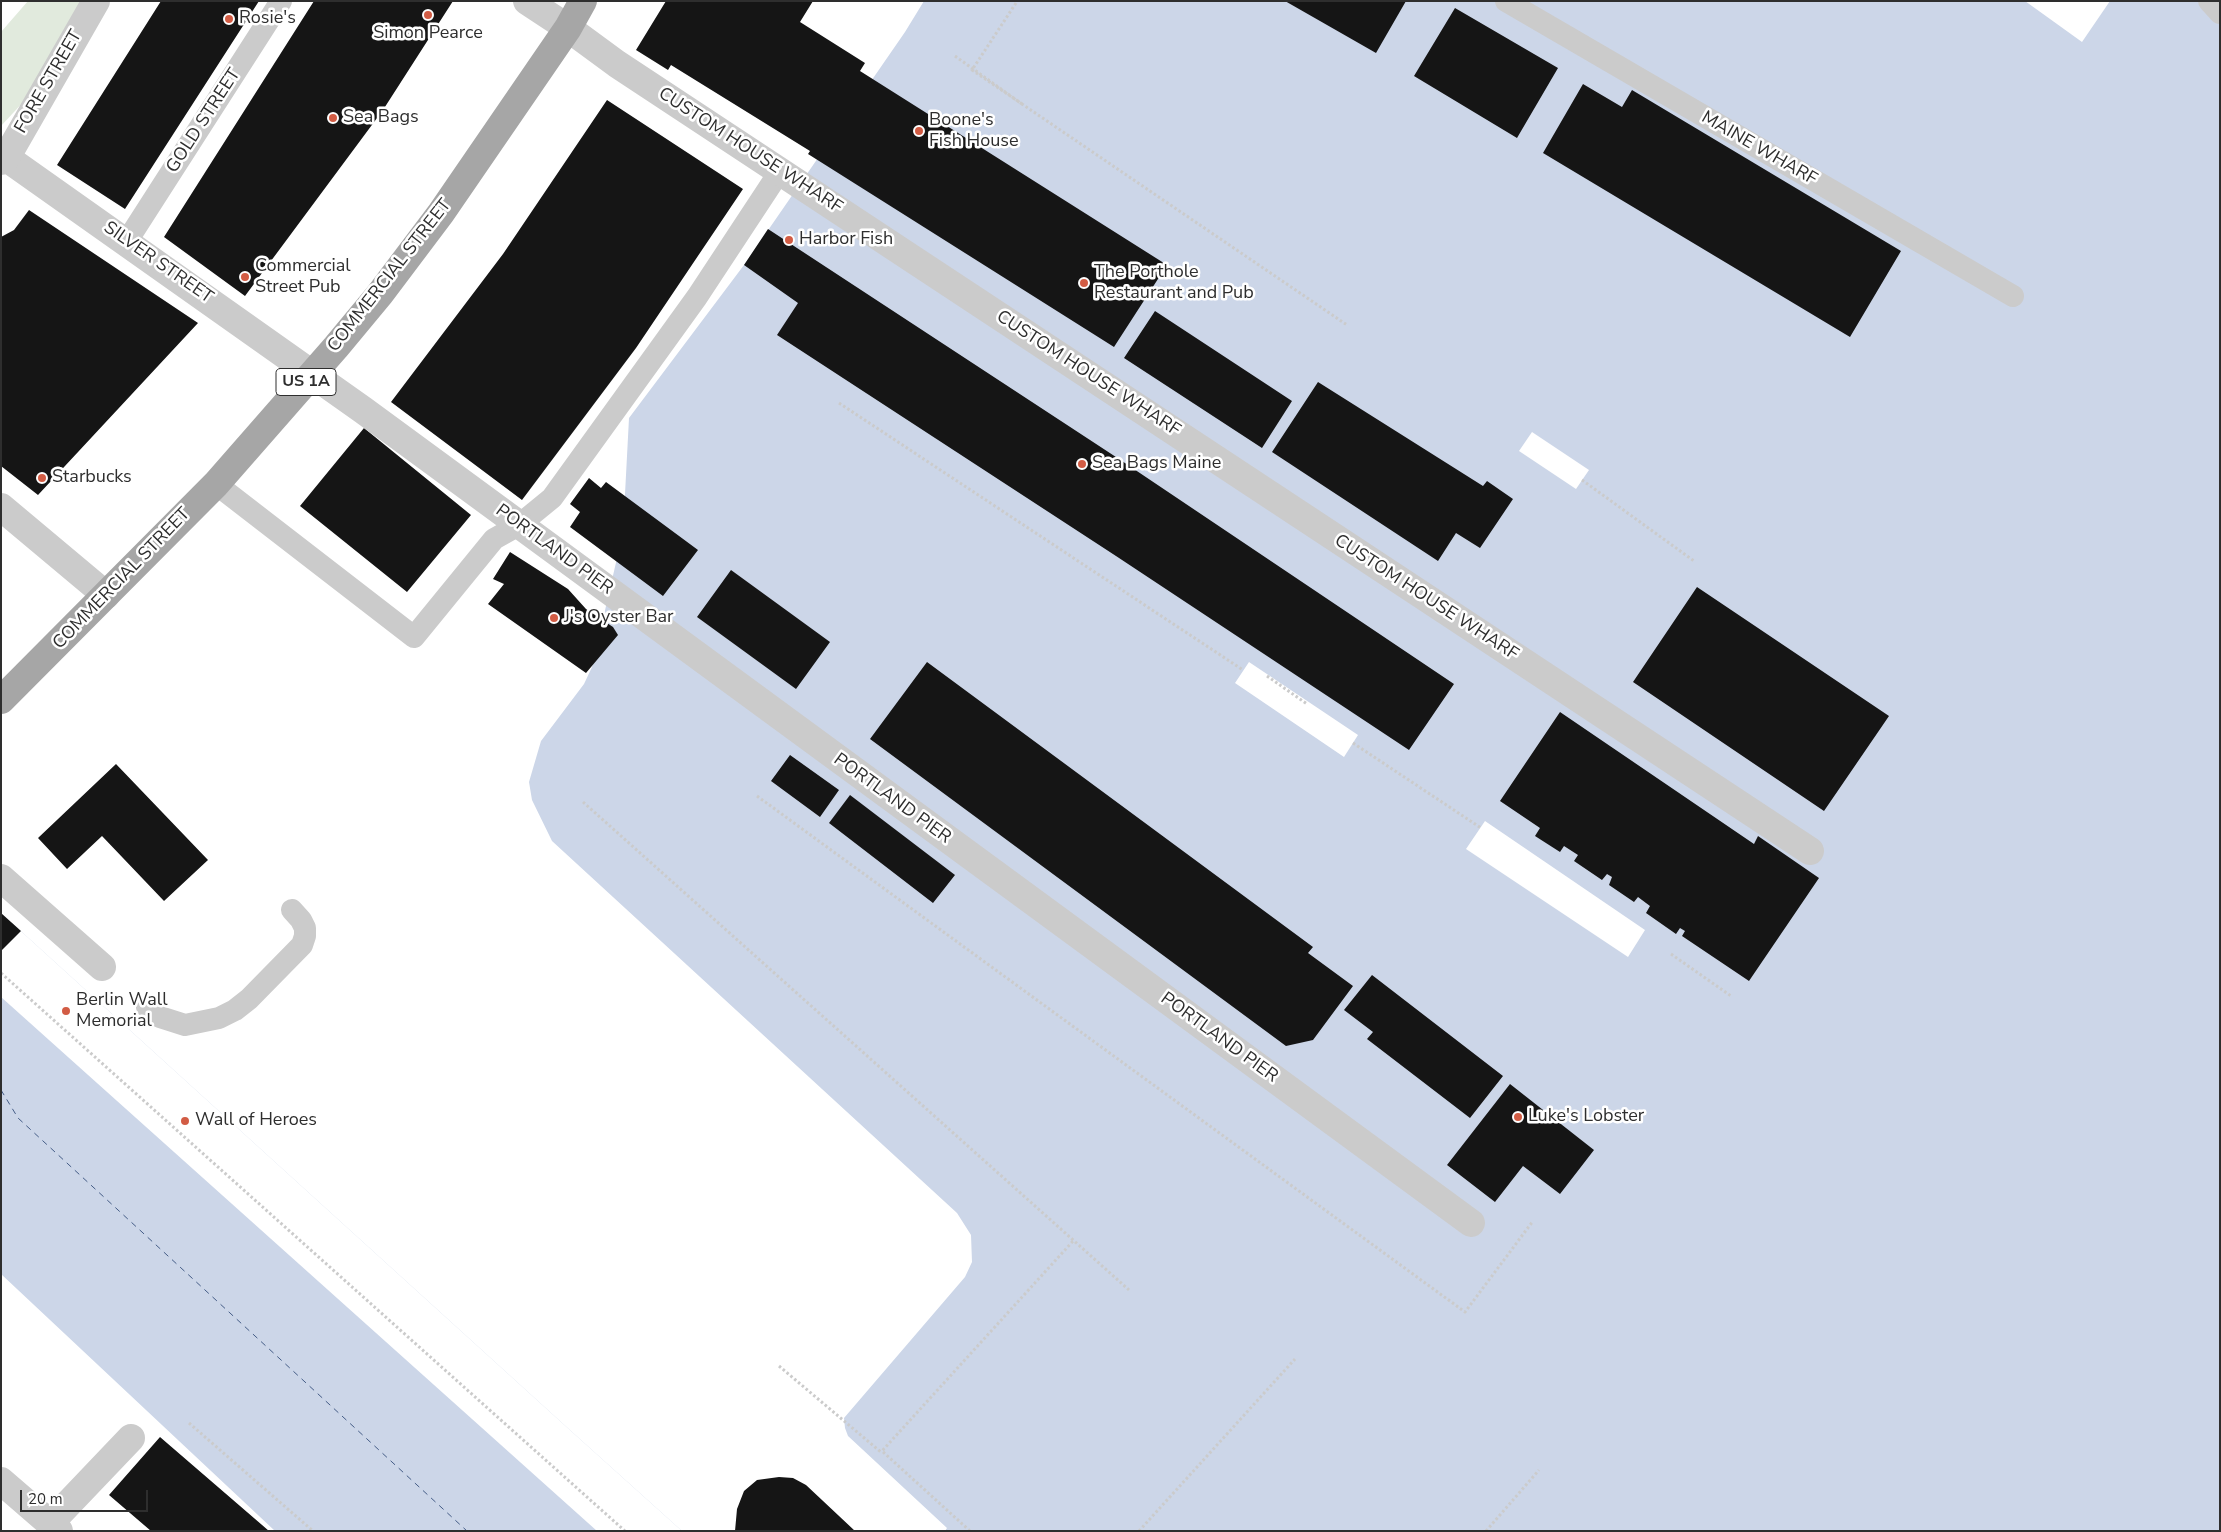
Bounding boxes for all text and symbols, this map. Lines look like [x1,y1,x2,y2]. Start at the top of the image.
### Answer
place label: Rosie's [239,8,296,30]
marker: Simon Pearce [422,9,434,21]
marker: Rosie's [223,13,235,25]
place label: Simon Pearce [373,23,483,45]
street label: FORE STREET [11,26,87,138]
street label: GOLD STREET [162,65,246,177]
street label: CUSTOM HOUSE WHARF [654,83,846,219]
place label: Sea Bags [343,107,419,129]
street label: MAINE WHARF [1697,107,1821,191]
place label: Boone's Fish House [929,110,1019,152]
marker: Sea Bags [327,112,339,124]
marker: Boone's Fish House [913,125,925,137]
street label: COMMERCIAL STREET [324,195,456,357]
street label: SILVER STREET [99,217,217,309]
place label: Harbor Fish [799,229,893,251]
marker: Harbor Fish [783,234,795,246]
place label: Commercial Street Pub [255,256,351,298]
place label: The Porthole Restaurant and Pub [1094,262,1254,304]
marker: Commercial Street Pub [239,271,251,283]
marker: The Porthole Restaurant and Pub [1078,277,1090,289]
street label: CUSTOM HOUSE WHARF [992,306,1184,442]
road number: US 1A [276,368,336,396]
place label: Sea Bags Maine [1092,453,1221,475]
marker: Sea Bags Maine [1076,458,1088,470]
place label: Starbucks [52,467,132,489]
marker: Starbucks [36,472,48,484]
street label: PORTLAND PIER [491,500,617,600]
street label: COMMERCIAL STREET [49,504,195,654]
street label: CUSTOM HOUSE WHARF [1330,530,1522,666]
place label: J's Oyster Bar [564,607,674,629]
marker: J's Oyster Bar [548,612,560,624]
street label: PORTLAND PIER [829,749,955,849]
street label: PORTLAND PIER [1156,988,1282,1088]
place label: Berlin Wall Memorial [76,990,168,1032]
marker: Berlin Wall Memorial [60,1005,72,1017]
place label: Luke's Lobster [1528,1106,1644,1128]
place label: Wall of Heroes [195,1110,317,1132]
marker: Luke's Lobster [1512,1111,1524,1123]
marker: Wall of Heroes [179,1115,191,1127]
scale bar [22,1480,150,1512]
text: 20 m [28,1489,63,1509]

